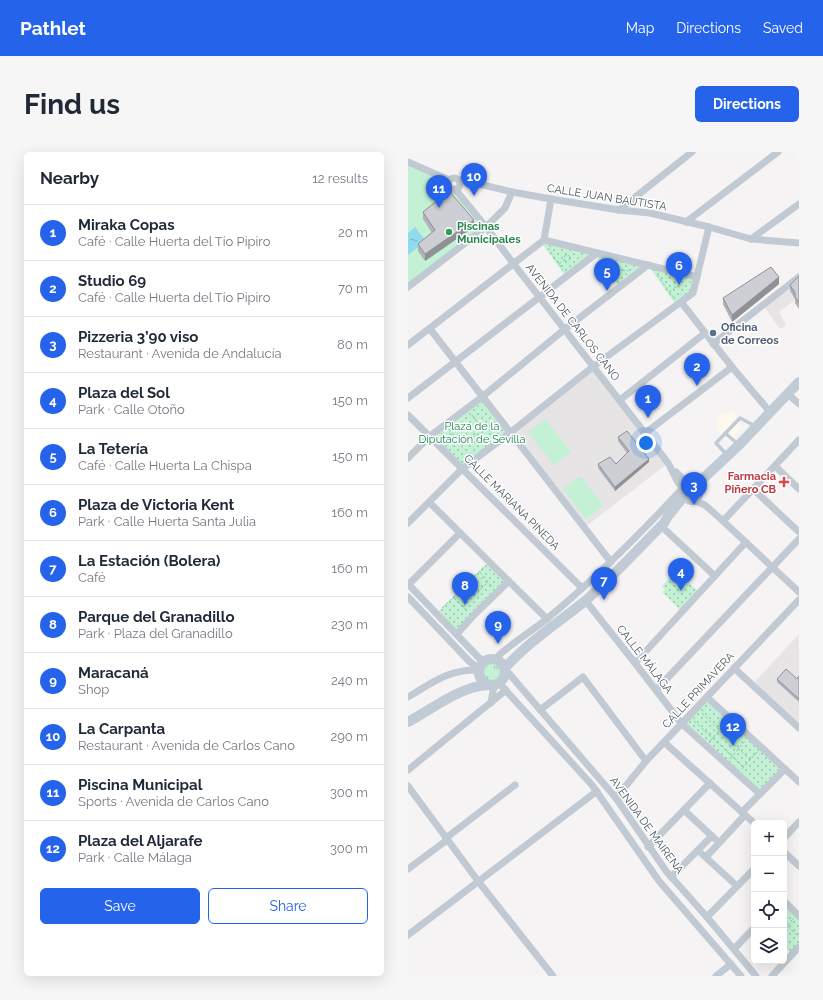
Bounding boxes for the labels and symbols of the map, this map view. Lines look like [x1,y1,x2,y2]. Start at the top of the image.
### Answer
pin: 10 [461,163,487,196]
pin: 11 [426,175,452,208]
street label: CALLE JUAN BAUTISTA [546,182,668,213]
place label: Piscinas Municipales [457,220,521,246]
marker: Piscinas Municipales [444,227,454,237]
pin: 6 [666,252,692,285]
pin: 5 [594,258,620,291]
street label: AVENIDA DE CARLOS CANO [523,261,622,383]
place label: Oficina de Correos [721,321,779,347]
marker: Oficina de Correos [708,328,718,338]
pin: 2 [684,353,710,386]
pin: 1 [635,385,661,418]
park label: Plaza de la Diputación de Sevilla [419,420,525,446]
your location [636,433,656,453]
street label: CALLE MARIANA PINEDA [461,452,563,553]
place label: Farmacia Piñero CB [725,470,777,496]
pin: 3 [681,472,707,505]
marker: Farmacia Piñero CB [779,477,789,487]
pin: 4 [668,558,694,591]
pin: 7 [591,567,617,600]
pin: 8 [452,572,478,605]
pin: 9 [485,611,511,644]
street label: CALLE MÁLAGA [614,622,676,697]
street label: CALLE PRIMAVERA [660,649,737,731]
pin: 12 [720,713,746,746]
street label: AVENIDA DE MAIRENA [607,774,686,877]

